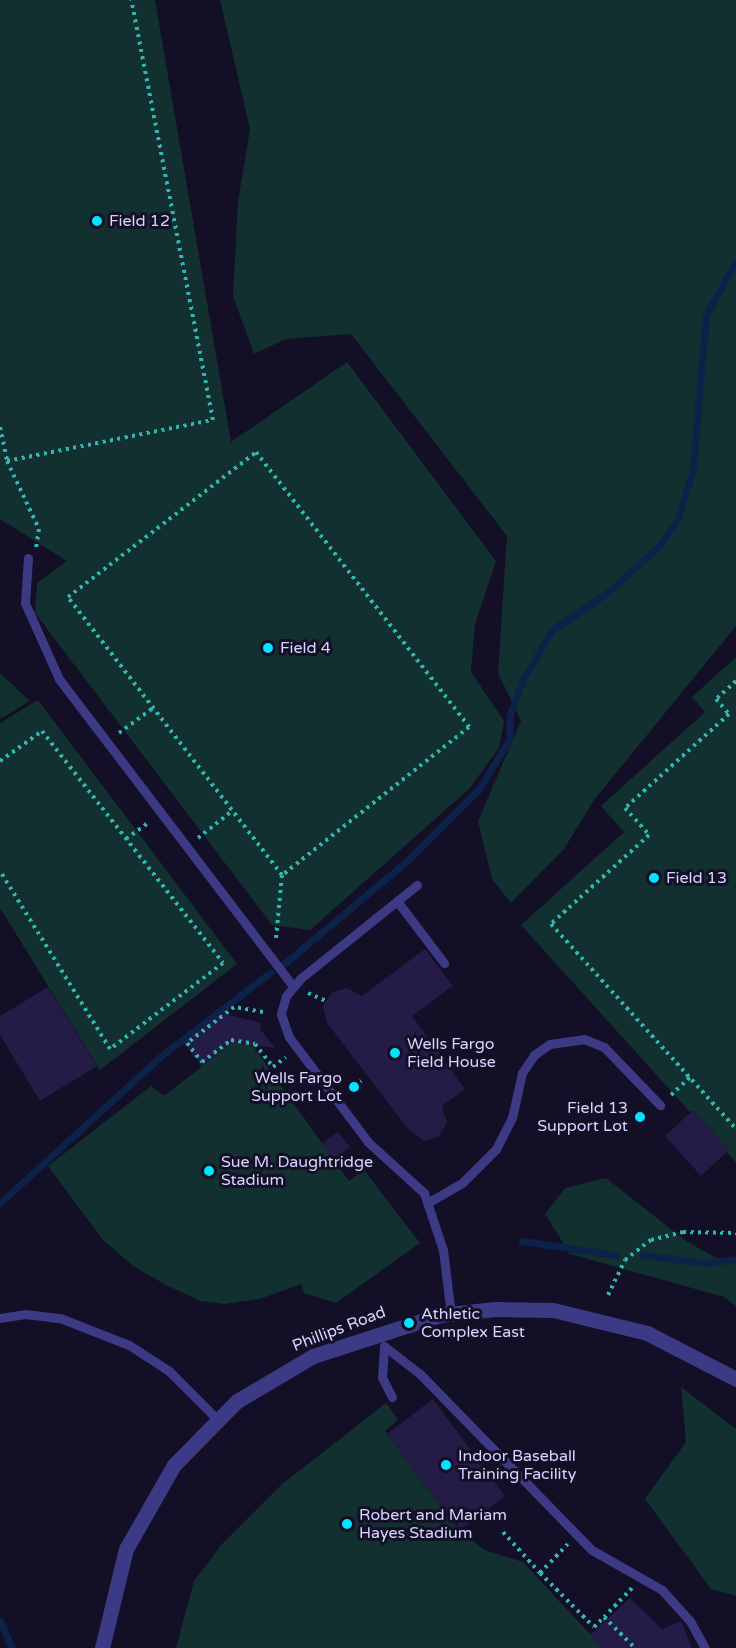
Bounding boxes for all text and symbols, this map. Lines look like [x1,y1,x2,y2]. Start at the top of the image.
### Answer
place label: Field 12 [109,211,170,231]
marker: Field 12 [90,214,104,228]
place label: Field 4 [280,638,331,658]
marker: Field 4 [261,641,275,655]
place label: Field 13 [666,868,727,888]
marker: Field 13 [647,871,661,885]
place label: Wells Fargo Field House [407,1034,496,1072]
marker: Wells Fargo Field House [388,1046,402,1060]
place label: Wells Fargo Support Lot [251,1068,342,1106]
marker: Wells Fargo Support Lot [347,1080,361,1094]
place label: Field 13 Support Lot [537,1098,628,1136]
marker: Field 13 Support Lot [633,1110,647,1124]
place label: Sue M. Daughtridge Stadium [221,1152,373,1190]
marker: Sue M. Daughtridge Stadium [202,1164,216,1178]
street label: Phillips Road [290,1302,388,1356]
place label: Athletic Complex East [421,1304,525,1342]
marker: Athletic Complex East [402,1316,416,1330]
place label: Indoor Baseball Training Facility [458,1446,576,1484]
marker: Indoor Baseball Training Facility [439,1458,453,1472]
place label: Robert and Mariam Hayes Stadium [359,1505,507,1543]
marker: Robert and Mariam Hayes Stadium [340,1517,354,1531]

